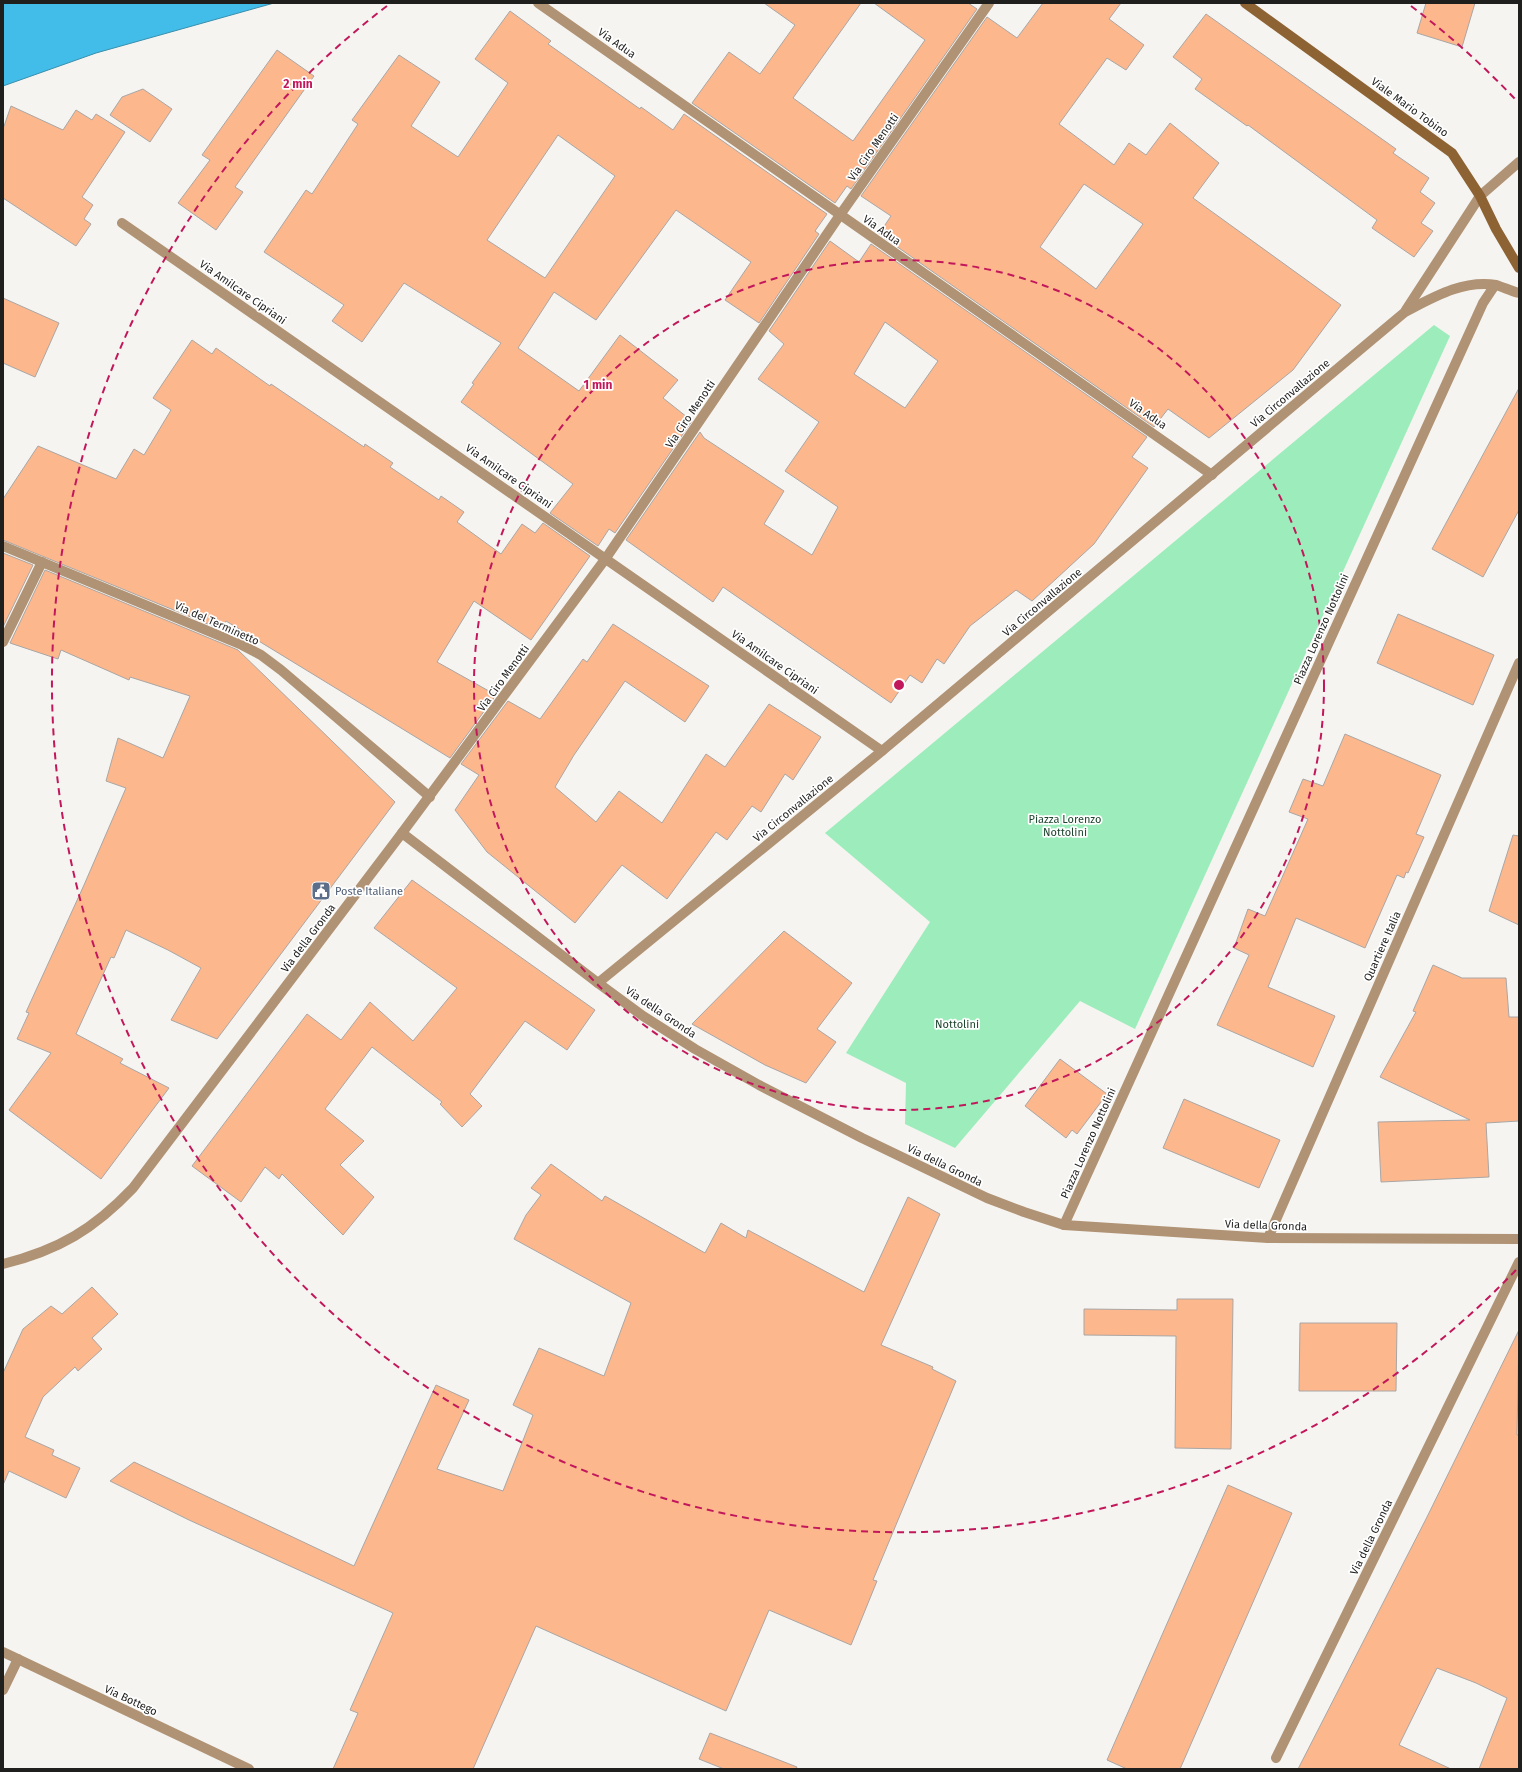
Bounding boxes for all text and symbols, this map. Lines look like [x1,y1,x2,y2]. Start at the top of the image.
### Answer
street label: Via Adua [595,26,638,61]
street label: Viale Mario Tobino [1369,75,1451,140]
text: 2 min [283,77,313,91]
street label: Via Ciro Menotti [845,111,901,183]
street label: Via Adua [860,213,903,248]
street label: Via Amilcare Cipriani [197,258,289,327]
street label: Via Circonvallazione [1248,356,1333,430]
text: 1 min [584,378,612,392]
street label: Via Ciro Menotti [663,378,718,451]
street label: Via Adua [1126,397,1169,432]
street label: Via Amilcare Cipriani [463,442,555,511]
street label: Via Circonvallazione [1000,565,1085,639]
street label: Piazza Lorenzo Nottolini [1291,572,1352,687]
street label: Via del Terminetto [172,599,261,648]
street label: Via Amilcare Cipriani [729,628,821,697]
street label: Via Ciro Menotti [475,642,532,714]
centre of rings [892,678,906,692]
street label: Via Circonvallazione [751,772,836,845]
park label: Piazza Lorenzo Nottolini [1029,813,1101,839]
public building icon: Poste Italiane [310,880,332,902]
place label: Poste Italiane [335,885,403,898]
street label: Via della Gronda [278,902,338,975]
street label: Quartiere Italia [1361,909,1404,983]
street label: Via della Gronda [623,984,698,1041]
park label: Nottolini [935,1018,979,1031]
street label: Piazza Lorenzo Nottolini [1058,1086,1119,1201]
street label: Via della Gronda [905,1142,985,1189]
street label: Via della Gronda [1225,1218,1307,1233]
street label: Via della Gronda [1348,1497,1395,1577]
street label: Via Bottego [102,1683,159,1718]

